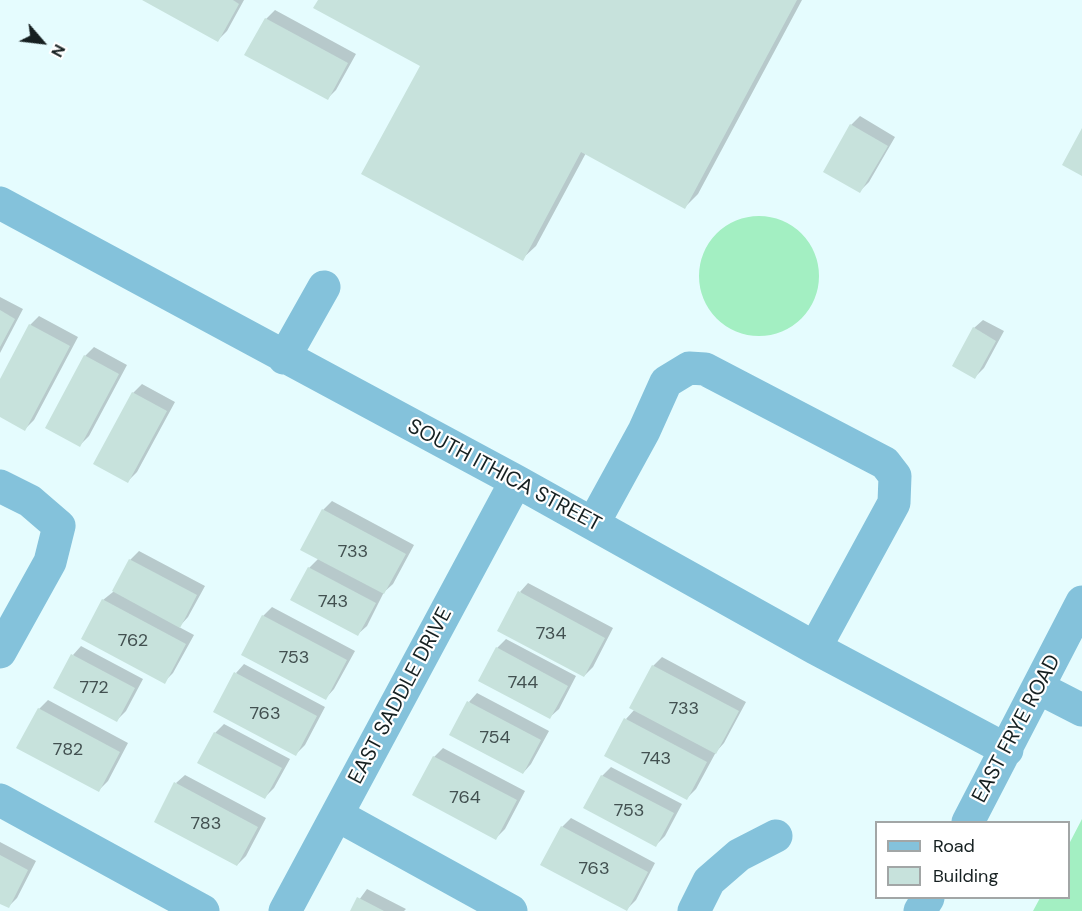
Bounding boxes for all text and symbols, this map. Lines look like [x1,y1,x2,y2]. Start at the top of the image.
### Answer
north arrow [12,12,72,72]
text: N [46,41,70,61]
street label: SOUTH ITHICA STREET [403,414,605,538]
house number: 733 [338,541,368,563]
house number: 743 [318,591,348,613]
street label: EAST SADDLE DRIVE [344,603,458,789]
house number: 734 [536,623,566,645]
house number: 762 [118,630,148,652]
house number: 753 [279,647,309,669]
street label: EAST FRYE ROAD [967,651,1067,807]
house number: 744 [508,672,538,694]
house number: 772 [79,677,109,699]
house number: 733 [669,698,699,720]
house number: 763 [249,703,281,725]
house number: 754 [480,727,510,749]
house number: 782 [53,739,83,761]
house number: 743 [641,748,671,770]
house number: 764 [449,787,481,809]
house number: 753 [614,800,644,822]
house number: 783 [191,813,221,835]
legend [875,821,1070,899]
text: Road [933,834,975,858]
house number: 763 [578,858,610,880]
text: Building [933,864,998,888]

